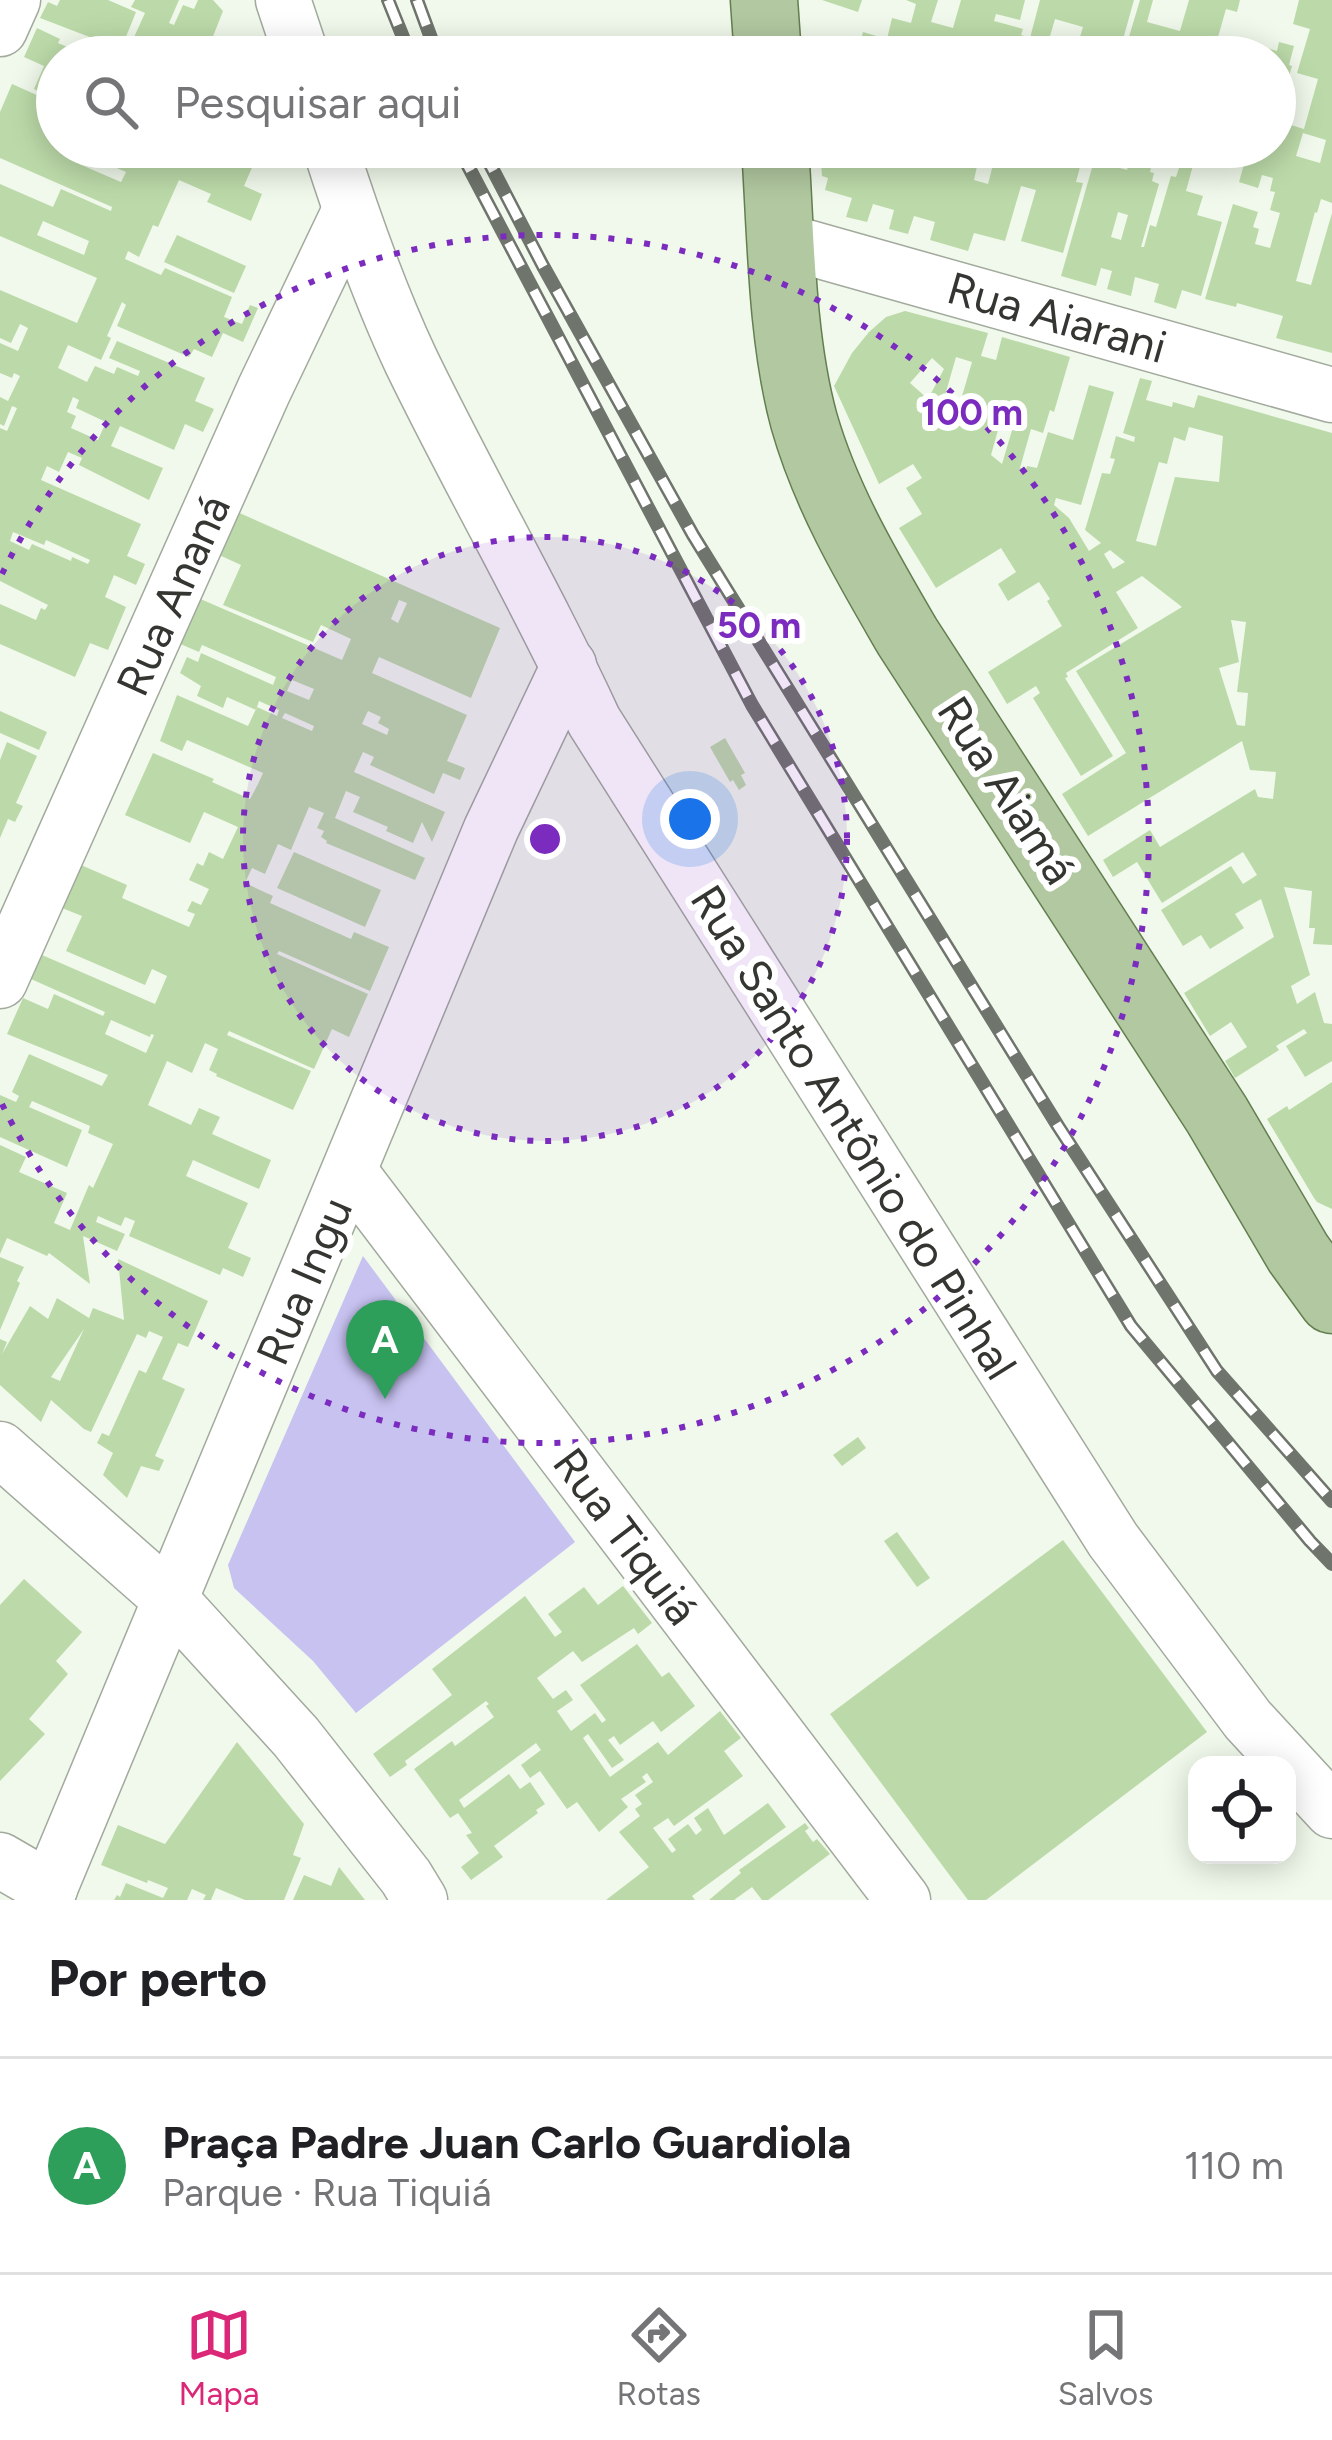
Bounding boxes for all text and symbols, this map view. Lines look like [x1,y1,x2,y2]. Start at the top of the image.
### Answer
search box [36,36,1296,168]
icon: search [78,69,144,135]
text: Pesquisar aqui [174,75,461,129]
street label: Rua Aiarani [941,260,1173,374]
text: 100 m [921,391,1023,434]
street label: Rua Ananá [105,486,241,704]
text: 50 m [717,604,801,647]
street label: Rua Aiamá [927,686,1087,894]
your location [660,789,720,849]
centre of rings [524,818,566,860]
street label: Rua Santo Antônio do Pinhal [680,875,1028,1389]
street label: Rua Ingu [245,1189,363,1373]
pin: A [346,1300,424,1399]
street label: Rua Tiquiá [542,1437,710,1635]
map controls [1188,1756,1296,1864]
button: locate [1188,1756,1296,1864]
text: Por perto [48,1948,267,2009]
text: Praça Padre Juan Carlo Guardiola [162,2115,852,2169]
text: A [73,2142,101,2189]
text: 110 m [1184,2142,1284,2189]
text: Parque · Rua Tiquiá [162,2169,492,2216]
tab: Mapa [178,2302,260,2413]
tab: Rotas [617,2302,701,2413]
tab: Salvos [1058,2302,1154,2413]

